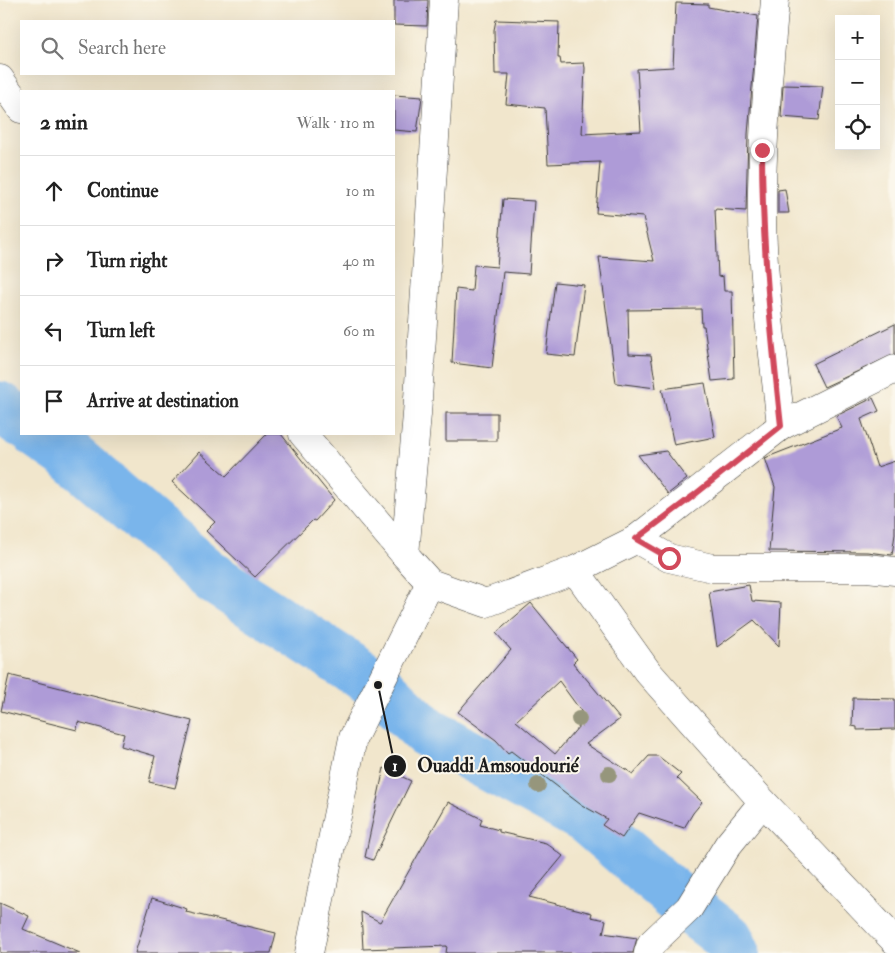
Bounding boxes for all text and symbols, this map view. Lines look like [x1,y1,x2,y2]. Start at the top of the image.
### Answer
map controls [835,15,880,150]
button: + [835,15,880,60]
search box [20,20,395,75]
icon: search [38,34,66,62]
text: Search here [78,36,166,60]
button: − [835,60,880,105]
button: locate [835,105,880,150]
text: 2 min [40,109,88,136]
text: Walk · 110 m [297,113,375,133]
route end [751,139,774,162]
icon: ahead [40,177,68,205]
text: Continue [87,179,158,203]
text: 10 m [345,181,375,201]
icon: right [40,247,68,275]
text: Turn right [87,249,167,273]
text: 40 m [342,251,375,271]
icon: left [40,317,68,345]
text: Turn left [87,319,155,343]
text: 60 m [343,321,375,341]
icon: arrive [40,387,68,415]
text: Arrive at destination [87,389,239,413]
route start [658,547,681,570]
callout: Ouaddi Amsoudourié [382,749,589,783]
text: Ouaddi Amsoudourié [417,754,580,778]
text: 1 [392,757,398,776]

